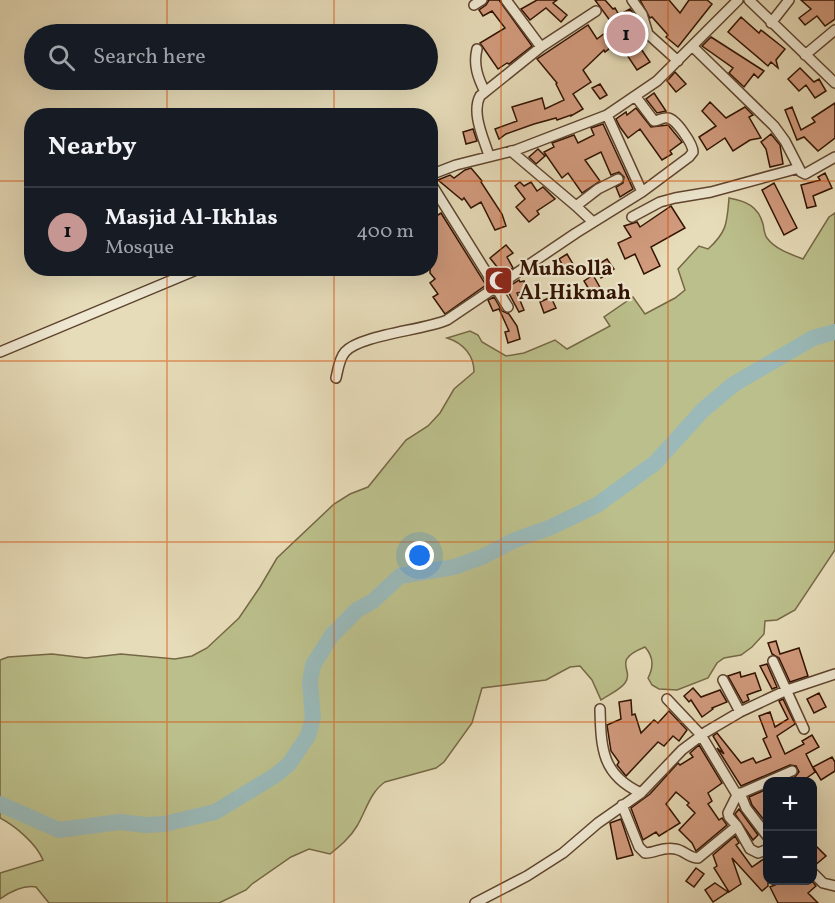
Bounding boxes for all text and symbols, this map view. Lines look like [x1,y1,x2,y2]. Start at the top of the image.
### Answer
pin: 1 [606,12,646,57]
search box [24,24,438,90]
icon: search [45,41,78,74]
text: Search here [93,42,206,73]
text: Nearby [48,129,137,165]
text: Masjid Al-Ikhlas [105,203,278,234]
text: 1 [63,218,72,246]
text: 400 m [356,218,414,246]
text: Mosque [105,234,174,262]
place label: Muhsolla Al-Hikmah [519,255,631,308]
mosque icon: Muhsolla Al-Hikmah [482,265,514,297]
your location [405,541,434,570]
map controls [763,777,817,885]
button: + [763,777,817,831]
button: − [763,831,817,885]

